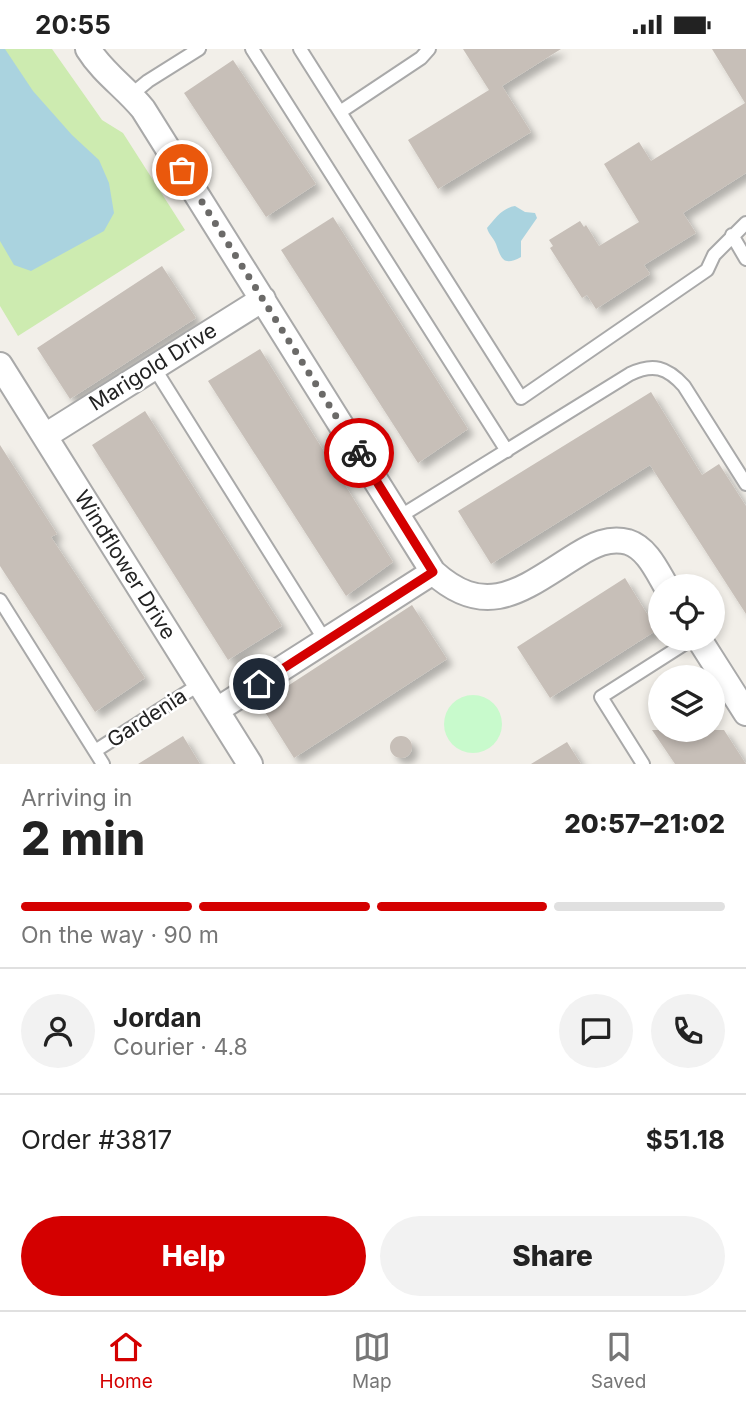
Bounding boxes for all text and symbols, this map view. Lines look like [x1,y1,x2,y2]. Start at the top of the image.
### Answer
text: 20:55 [35,9,111,40]
pin [152,140,212,200]
icon: bag [163,151,201,189]
street label: Marigold Drive [84,317,221,416]
courier [324,418,394,488]
icon: bike [340,434,378,472]
street label: Windflower Drive [69,486,181,644]
map controls [648,574,725,742]
button: locate [648,574,725,651]
pin [229,654,289,714]
icon: home [240,665,278,703]
button: layers [648,665,725,742]
street label: Gardenia [102,683,191,752]
text: Arriving in [21,784,132,812]
text: 20:57–21:02 [564,808,725,839]
text: 2 min [21,810,145,866]
text: On the way · 90 m [21,921,219,949]
button: person [21,994,95,1068]
button: chat [559,994,633,1068]
button: phone [651,994,725,1068]
text: Jordan [113,1002,202,1033]
text: Courier · 4.8 [113,1033,248,1061]
text: Order #3817 [21,1124,172,1155]
text: $51.18 [646,1124,725,1155]
button: Help [21,1216,366,1296]
button: Share [380,1216,725,1296]
tab: Home [100,1328,153,1393]
tab: Map [352,1328,392,1393]
tab: Saved [591,1328,646,1393]

